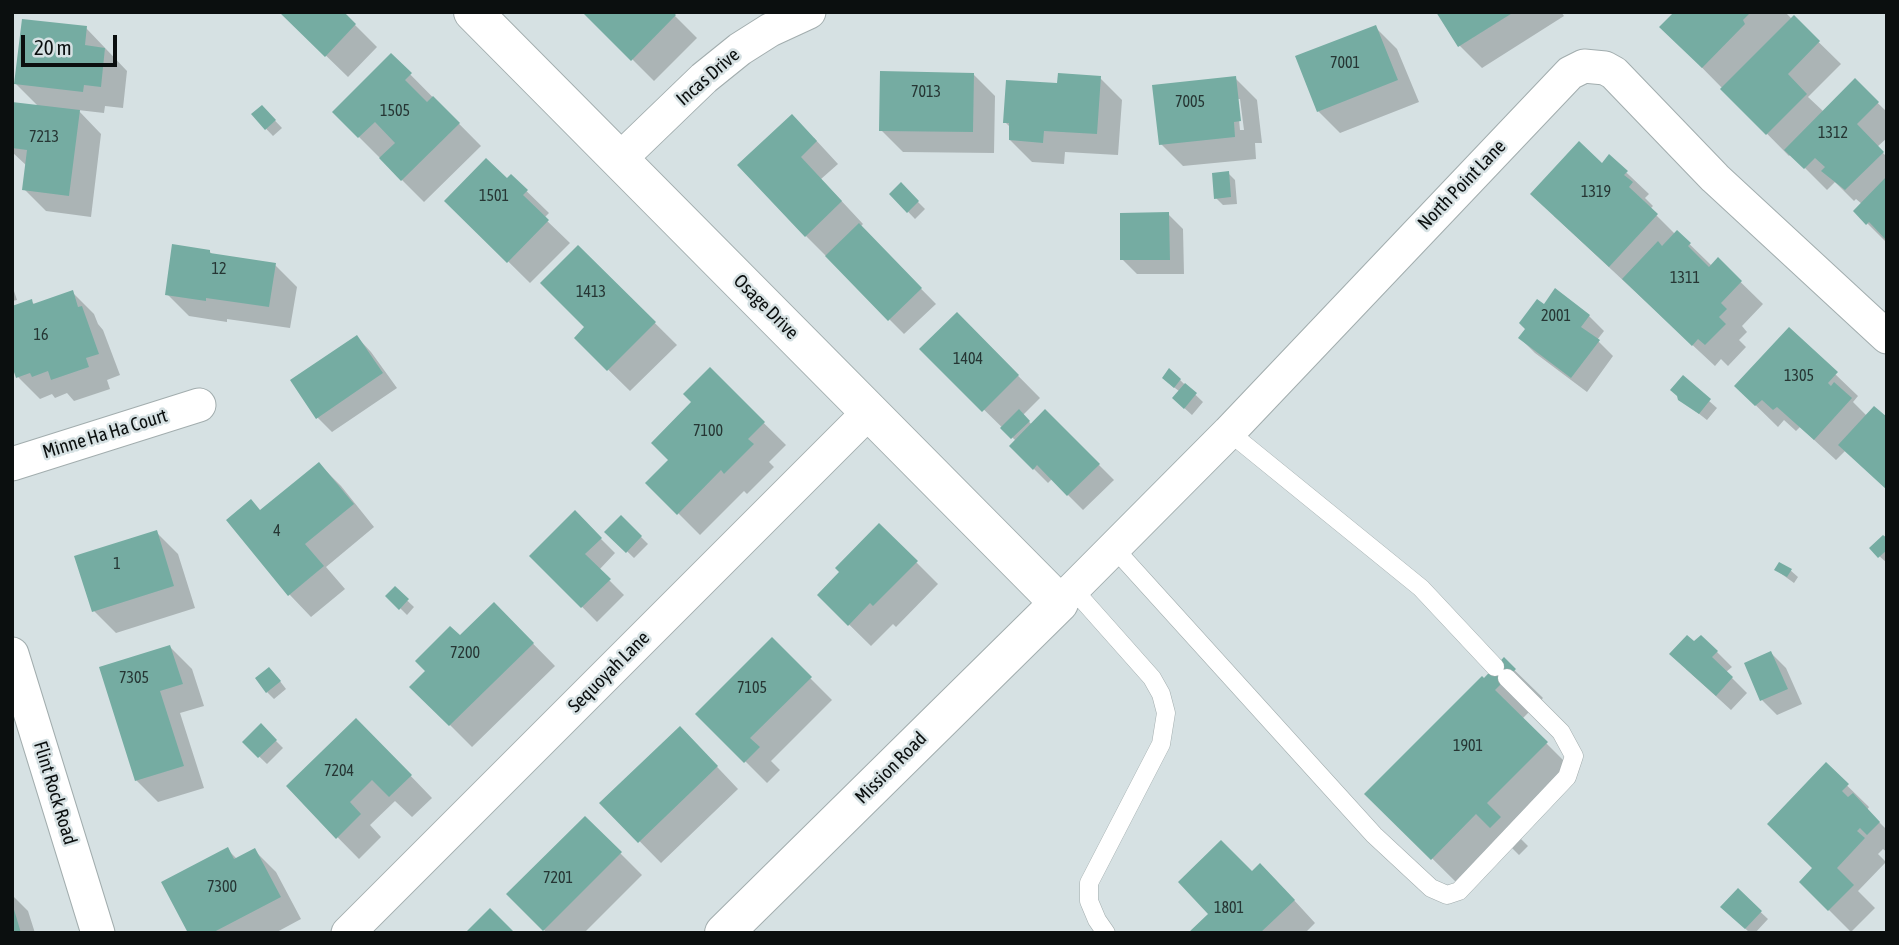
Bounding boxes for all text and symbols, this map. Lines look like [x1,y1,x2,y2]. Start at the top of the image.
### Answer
scale bar [24,21,121,65]
text: 20 m [34,35,72,59]
street label: Incas Drive [672,43,744,111]
house number: 7001 [1330,53,1360,73]
house number: 7013 [911,82,941,102]
house number: 7005 [1175,92,1205,112]
house number: 1505 [380,101,410,121]
house number: 1312 [1818,123,1848,143]
house number: 7213 [29,127,59,147]
street label: North Point Lane [1413,135,1511,235]
house number: 1319 [1581,182,1611,202]
house number: 1501 [479,186,509,206]
house number: 12 [211,259,227,279]
house number: 1311 [1670,268,1700,288]
street label: Osage Drive [729,270,803,344]
house number: 1413 [576,282,606,302]
house number: 2001 [1541,306,1571,326]
house number: 16 [33,325,49,345]
house number: 1404 [953,349,983,369]
house number: 1305 [1784,366,1814,386]
street label: Minne Ha Ha Court [40,404,170,464]
house number: 7100 [693,421,723,441]
house number: 4 [273,521,281,541]
house number: 1 [113,554,121,574]
street label: Sequoyah Lane [564,627,654,717]
house number: 7200 [450,643,480,663]
house number: 7305 [119,668,149,688]
house number: 7105 [737,678,767,698]
street label: Mission Road [850,727,932,809]
house number: 1901 [1453,736,1483,756]
street label: Flint Rock Road [28,738,82,848]
house number: 7204 [324,761,354,781]
house number: 7201 [543,868,573,888]
house number: 7300 [207,877,237,897]
house number: 1801 [1214,898,1244,918]

